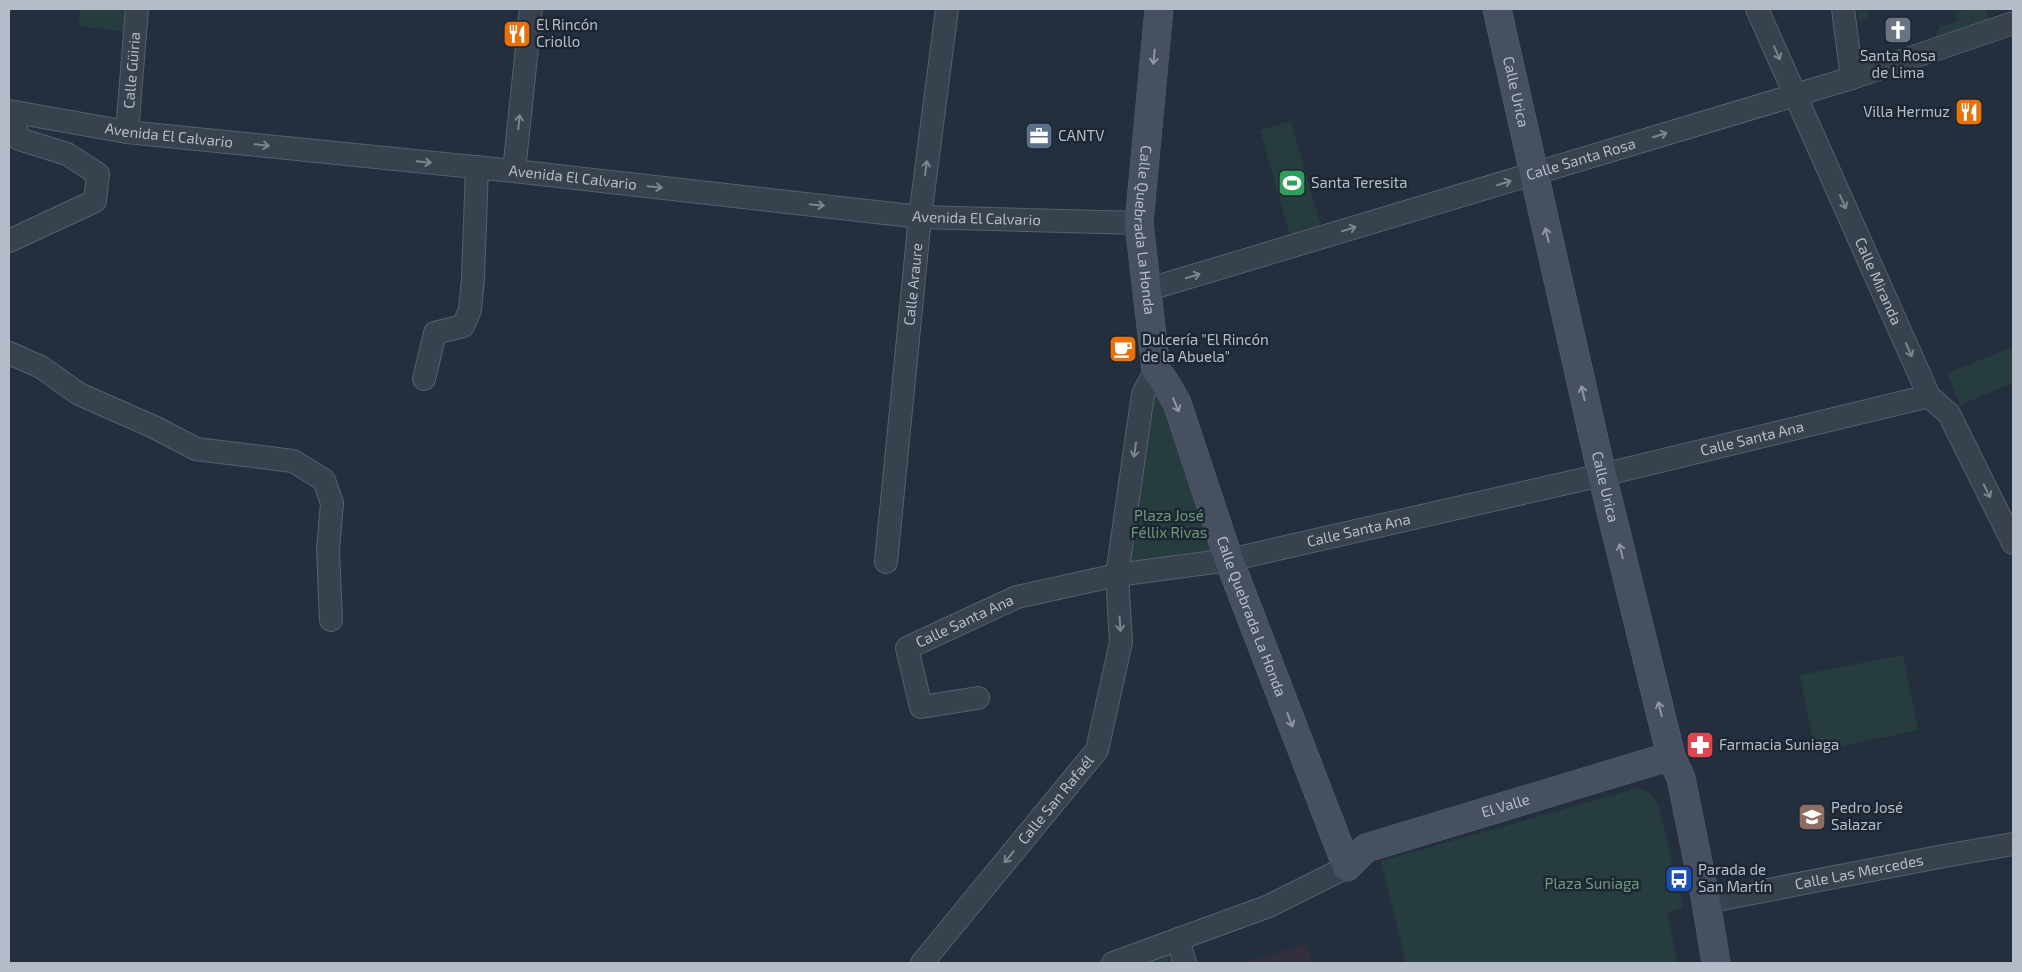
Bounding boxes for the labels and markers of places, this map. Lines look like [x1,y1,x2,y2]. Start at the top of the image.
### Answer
place label: El Rincón Criollo [536,15,598,50]
church icon: Santa Rosa de Lima [1883,15,1913,45]
restaurant icon: El Rincón Criollo [502,19,532,49]
place label: Santa Rosa de Lima [1860,46,1936,81]
restaurant icon: Villa Hermuz [1954,97,1984,127]
place label: Villa Hermuz [1863,102,1950,120]
office icon: CANTV [1024,121,1054,151]
place label: CANTV [1058,126,1104,144]
sports icon: Santa Teresita [1277,168,1307,198]
place label: Santa Teresita [1311,173,1408,191]
place label: Dulcería "El Rincón de la Abuela" [1142,330,1269,365]
cafe icon: Dulcería "El Rincón de la Abuela" [1108,334,1138,364]
pharmacy icon: Farmacia Suniaga [1685,730,1715,760]
place label: Farmacia Suniaga [1719,735,1839,753]
place label: Pedro José Salazar [1831,798,1903,833]
school or university icon: Pedro José Salazar [1797,802,1827,832]
place label: Parada de San Martín [1698,860,1772,895]
bus stop icon: Parada de San Martín [1664,864,1694,894]

